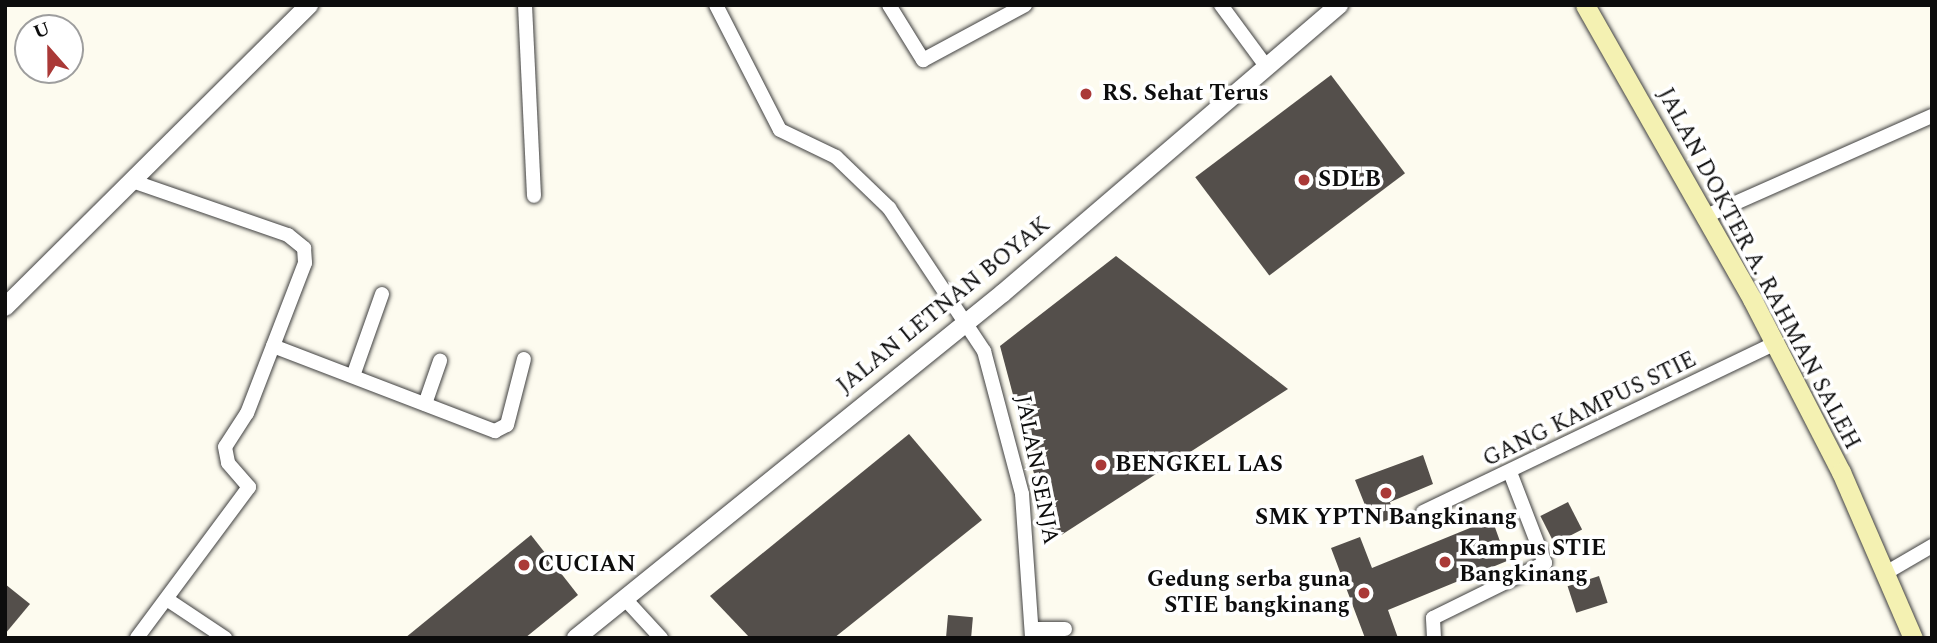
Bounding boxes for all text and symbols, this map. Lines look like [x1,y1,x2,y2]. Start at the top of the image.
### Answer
north arrow [14,14,84,84]
text: U [29,14,55,47]
place label: RS. Sehat Terus [1102,80,1269,108]
street label: JALAN DOKTER A. RAHMAN SALEH [1651,83,1865,455]
marker: RS. Sehat Terus [1076,84,1096,104]
place label: SDLB [1318,166,1381,194]
marker: SDLB [1296,172,1312,188]
street label: JALAN LETNAN BOYAK [832,212,1056,400]
street label: GANG KAMPUS STIE [1479,346,1701,474]
street label: JALAN SENJA [1008,393,1064,547]
place label: BENGKEL LAS [1115,451,1283,479]
marker: BENGKEL LAS [1093,457,1109,473]
marker: SMK YPTN Bangkinang [1378,485,1394,501]
place label: SMK YPTN Bangkinang [1255,504,1517,532]
place label: Kampus STIE Bangkinang [1459,535,1606,589]
place label: CUCIAN [538,551,636,579]
marker: Kampus STIE Bangkinang [1437,554,1453,570]
marker: CUCIAN [516,557,532,573]
place label: Gedung serba guna STIE bangkinang [1147,566,1350,620]
marker: Gedung serba guna STIE bangkinang [1356,585,1372,601]

